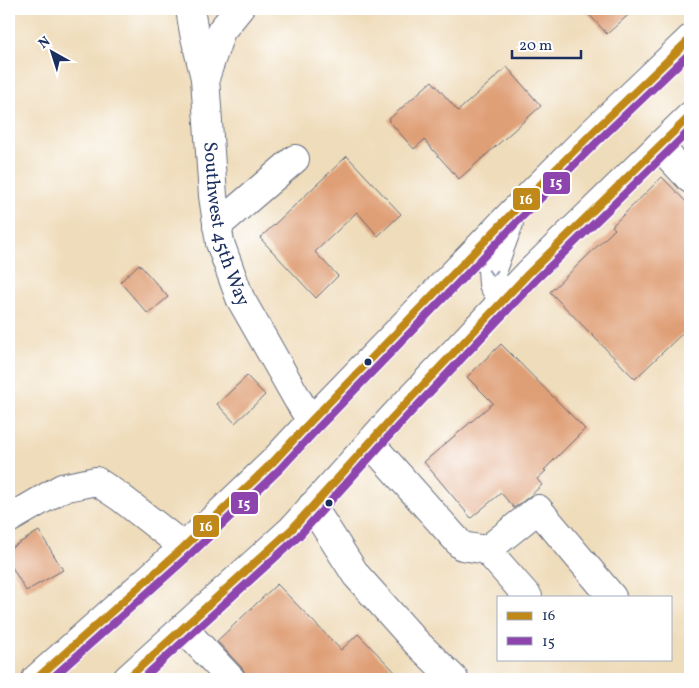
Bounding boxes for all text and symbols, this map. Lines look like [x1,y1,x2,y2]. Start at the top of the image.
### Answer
north arrow [28,28,78,78]
scale bar [512,28,580,60]
text: N [35,32,55,54]
text: 20 m [519,36,552,57]
street label: Southwest 45th Way [196,141,255,312]
line badge: 15 [542,171,571,195]
text: 15 [550,174,562,193]
line badge: 16 [512,187,541,211]
text: 16 [519,191,533,210]
one-way arrow [487,270,498,278]
unlabelled marker [363,357,373,367]
line badge: 15 [230,491,259,515]
text: 15 [238,495,250,514]
unlabelled marker [324,498,334,508]
line badge: 16 [192,514,220,538]
text: 16 [199,518,213,537]
legend [497,596,672,660]
text: 16 [542,606,555,627]
text: 15 [542,632,555,653]

